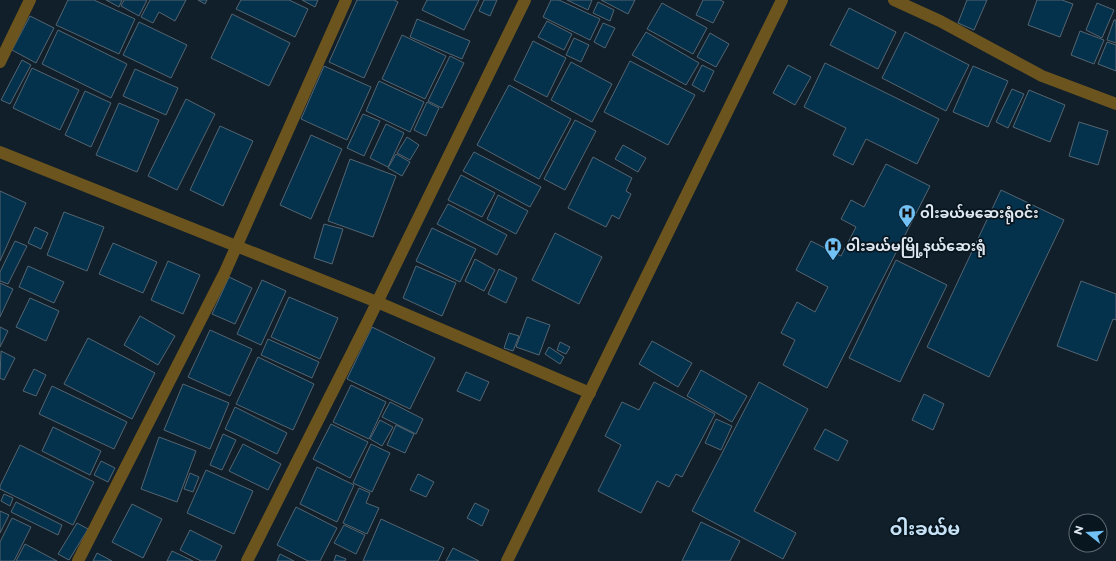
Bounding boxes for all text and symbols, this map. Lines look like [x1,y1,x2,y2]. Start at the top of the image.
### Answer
hospital icon: ဝါးခယ်မဆေးရုံဝင်း [897,203,917,228]
place label: ဝါးခယ်မဆေးရုံဝင်း [920,203,1039,225]
hospital icon: ဝါးခယ်မမြို့နယ်ဆေးရုံ [823,236,843,261]
place label: ဝါးခယ်မမြို့နယ်ဆေးရုံ [846,236,986,258]
north arrow [1068,513,1108,553]
district label: ဝါးခယ်မ [890,517,960,540]
text: N [1070,524,1086,536]

